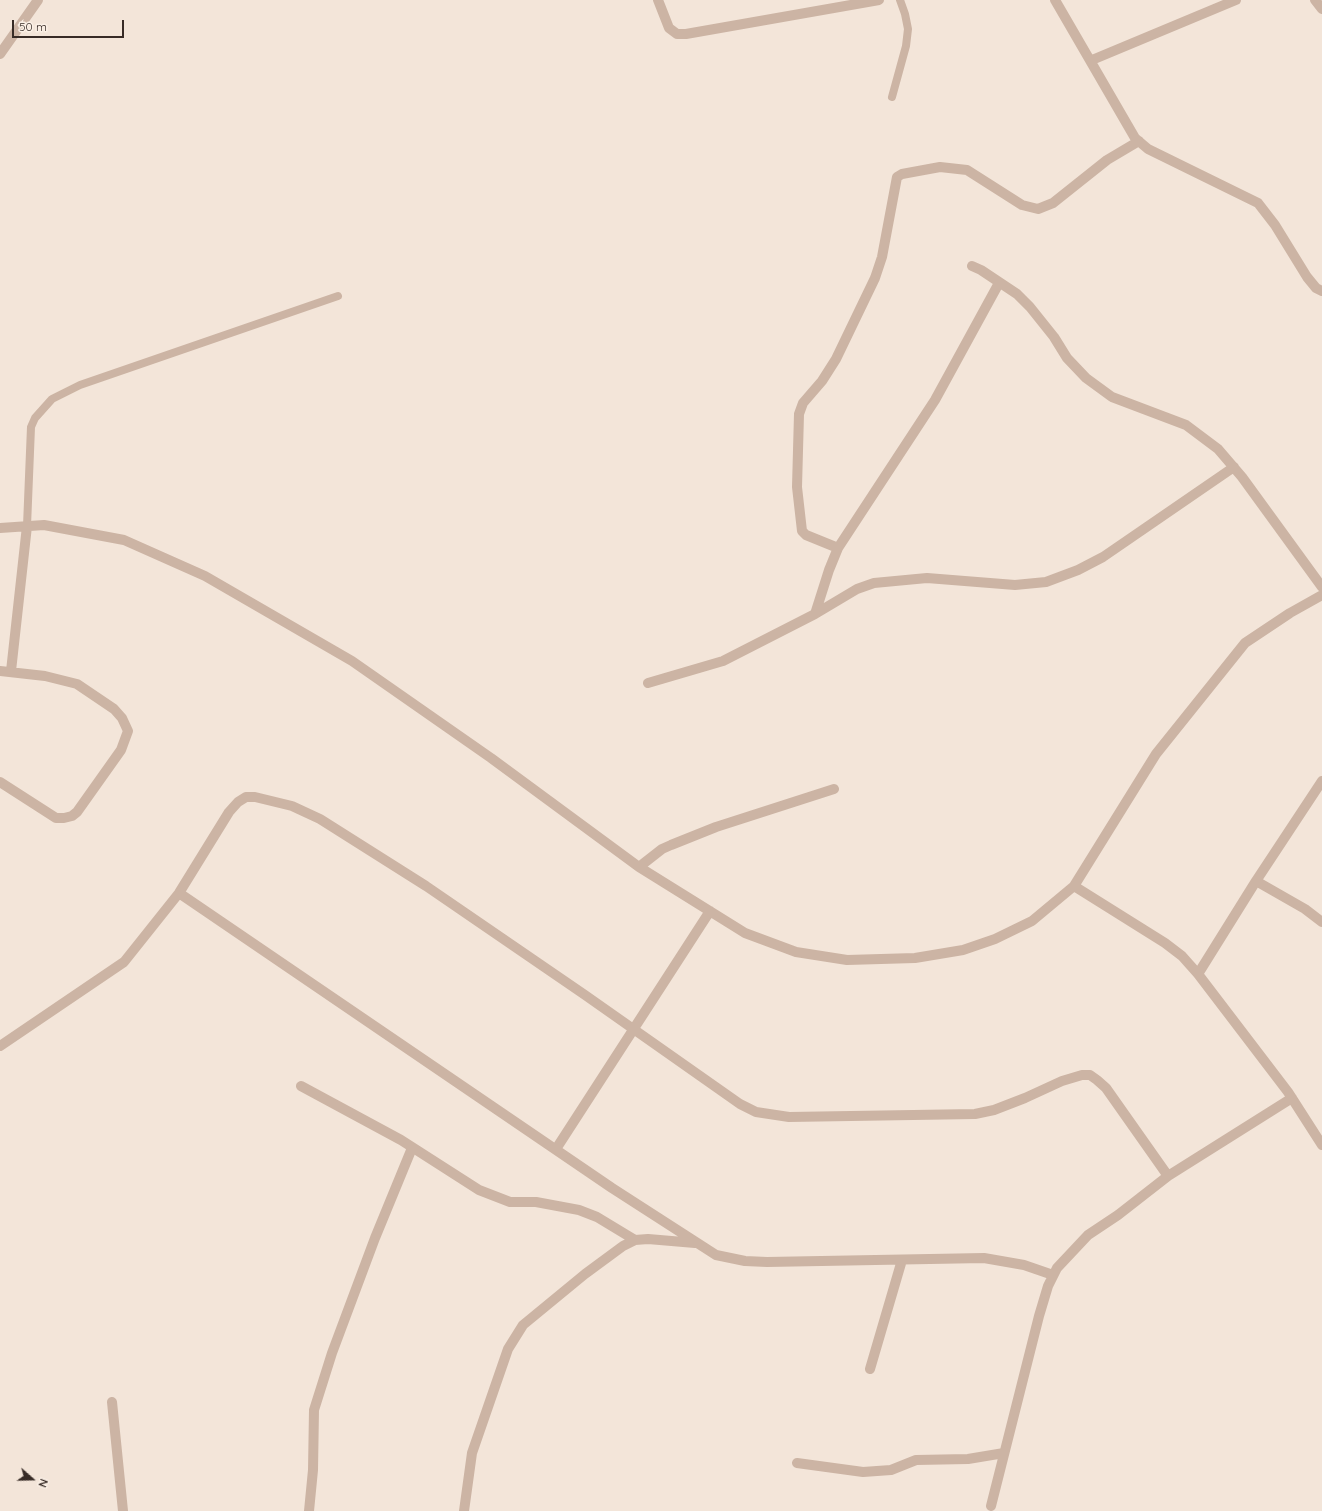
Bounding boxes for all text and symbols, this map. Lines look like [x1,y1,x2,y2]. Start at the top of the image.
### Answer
scale bar [14,12,126,38]
text: 50 m [19,19,47,34]
north arrow [12,1459,52,1499]
text: N [35,1477,51,1489]

